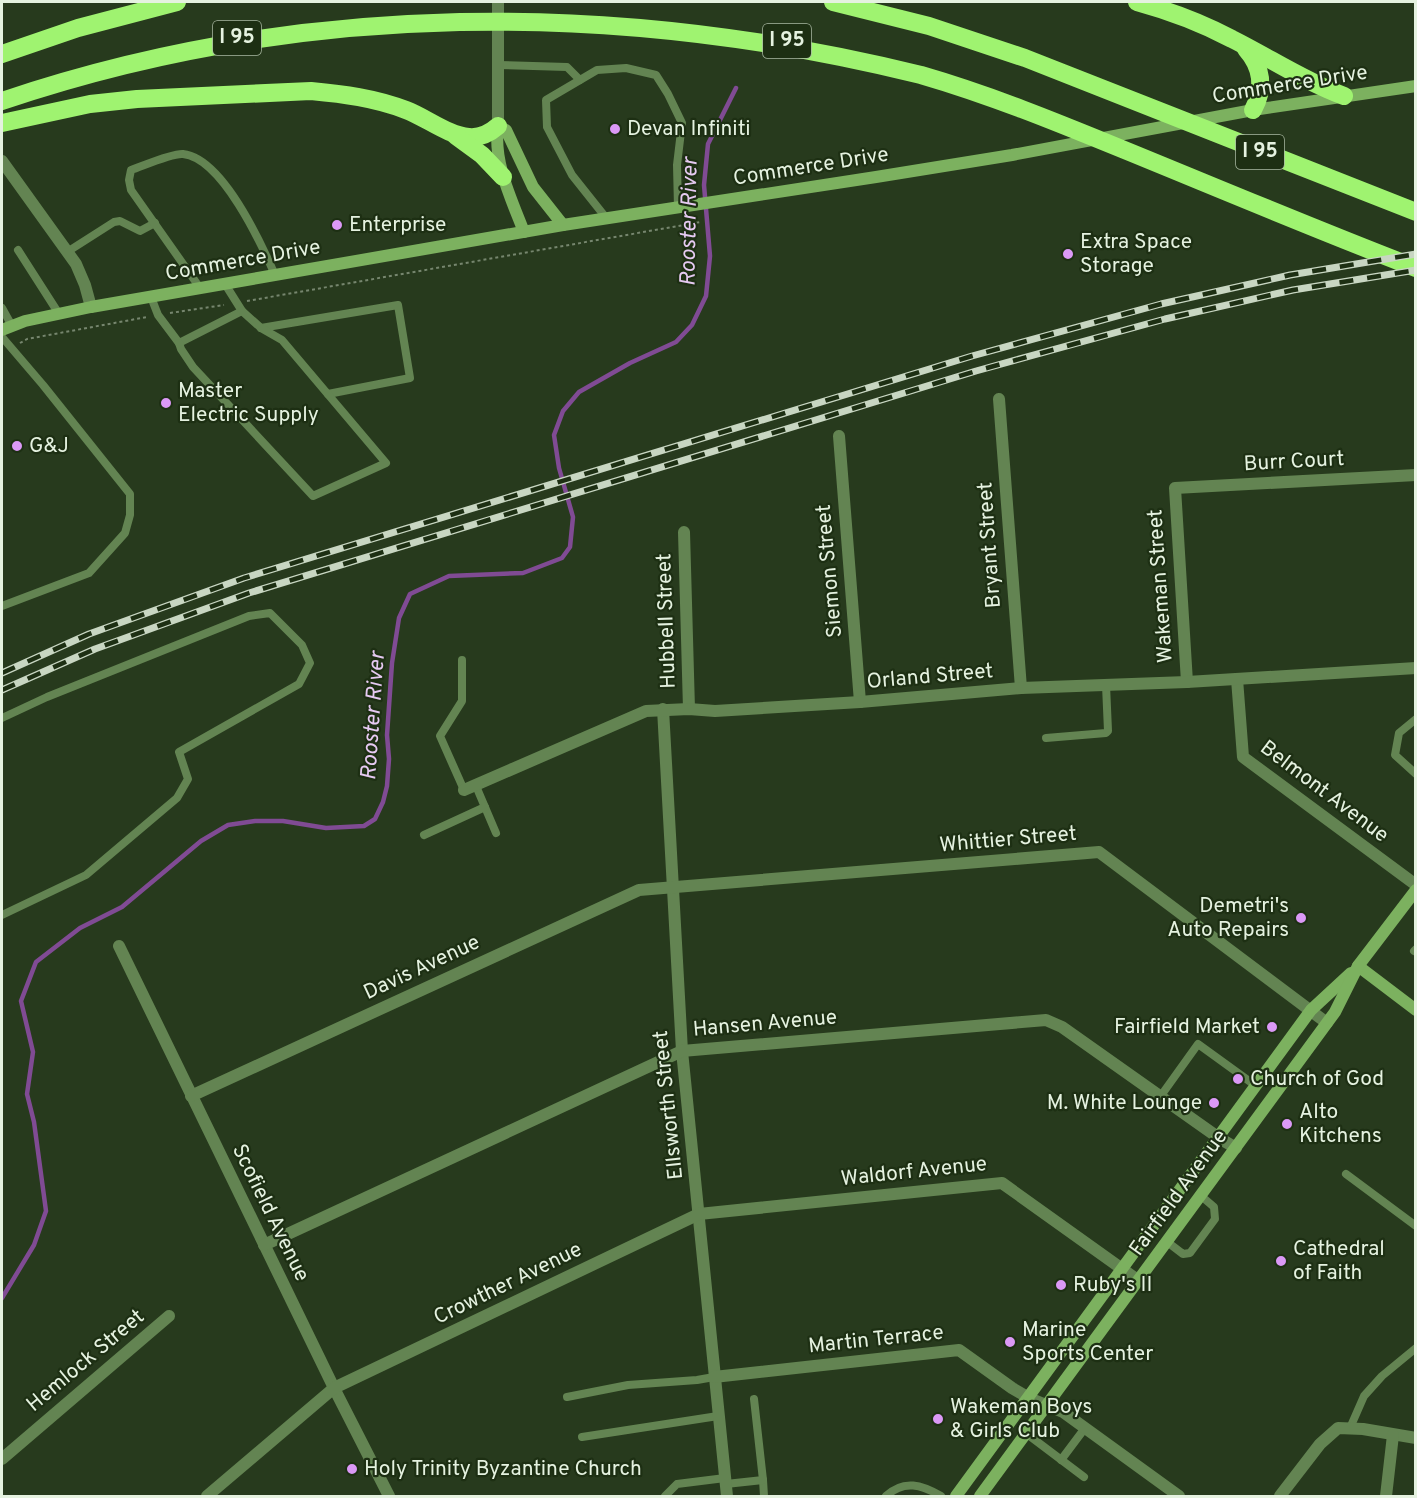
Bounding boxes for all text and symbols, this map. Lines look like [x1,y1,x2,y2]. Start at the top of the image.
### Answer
road number: I 95 [213,21,261,55]
road number: I 95 [763,24,811,58]
street label: Commerce Drive [1210,59,1370,111]
place label: Devan Infiniti [627,116,750,143]
marker: Devan Infiniti [608,122,622,136]
road number: I 95 [1236,135,1284,169]
street label: Commerce Drive [731,141,891,193]
water label: Rooster River [675,156,705,287]
place label: Enterprise [349,212,446,239]
marker: Enterprise [330,218,344,232]
place label: Extra Space Storage [1080,229,1192,280]
street label: Commerce Drive [163,234,323,288]
marker: Extra Space Storage [1061,247,1075,261]
place label: Master Electric Supply [178,378,319,429]
marker: Master Electric Supply [159,396,173,410]
place label: G&J [29,433,69,460]
marker: G&J [10,439,24,453]
street label: Burr Court [1243,446,1345,478]
street label: Bryant Street [972,481,1008,609]
street label: Siemon Street [811,503,849,639]
street label: Wakeman Street [1142,508,1180,664]
street label: Hubbell Street [651,553,683,689]
water label: Rooster River [356,649,392,781]
street label: Orland Street [866,658,994,696]
street label: Belmont Avenue [1254,735,1394,849]
street label: Whittier Street [938,821,1078,859]
place label: Demetri's Auto Repairs [1167,893,1289,944]
marker: Demetri's Auto Repairs [1294,911,1308,925]
street label: Davis Avenue [360,929,484,1007]
street label: Hansen Avenue [692,1004,838,1044]
place label: Fairfield Market [1114,1014,1260,1041]
marker: Fairfield Market [1265,1020,1279,1034]
street label: Ellsworth Street [648,1029,690,1181]
place label: Church of God [1250,1066,1384,1093]
marker: Church of God [1231,1072,1245,1086]
place label: M. White Lounge [1047,1090,1202,1117]
marker: M. White Lounge [1207,1096,1221,1110]
place label: Alto Kitchens [1299,1099,1382,1150]
marker: Alto Kitchens [1280,1117,1294,1131]
street label: Fairfield Avenue [1124,1124,1234,1262]
street label: Scofield Avenue [225,1140,315,1286]
street label: Waldorf Avenue [840,1151,988,1193]
street label: Crowther Avenue [429,1236,587,1332]
place label: Cathedral of Faith [1293,1236,1385,1287]
marker: Cathedral of Faith [1274,1254,1288,1268]
place label: Ruby's II [1073,1272,1152,1299]
marker: Ruby's II [1054,1278,1068,1292]
street label: Hemlock Street [21,1304,151,1418]
place label: Marine Sports Center [1022,1317,1154,1368]
street label: Martin Terrace [807,1319,945,1361]
marker: Marine Sports Center [1003,1335,1017,1349]
place label: Wakeman Boys & Girls Club [950,1394,1092,1445]
marker: Wakeman Boys & Girls Club [931,1412,945,1426]
place label: Holy Trinity Byzantine Church [364,1456,642,1483]
marker: Holy Trinity Byzantine Church [345,1462,359,1476]

